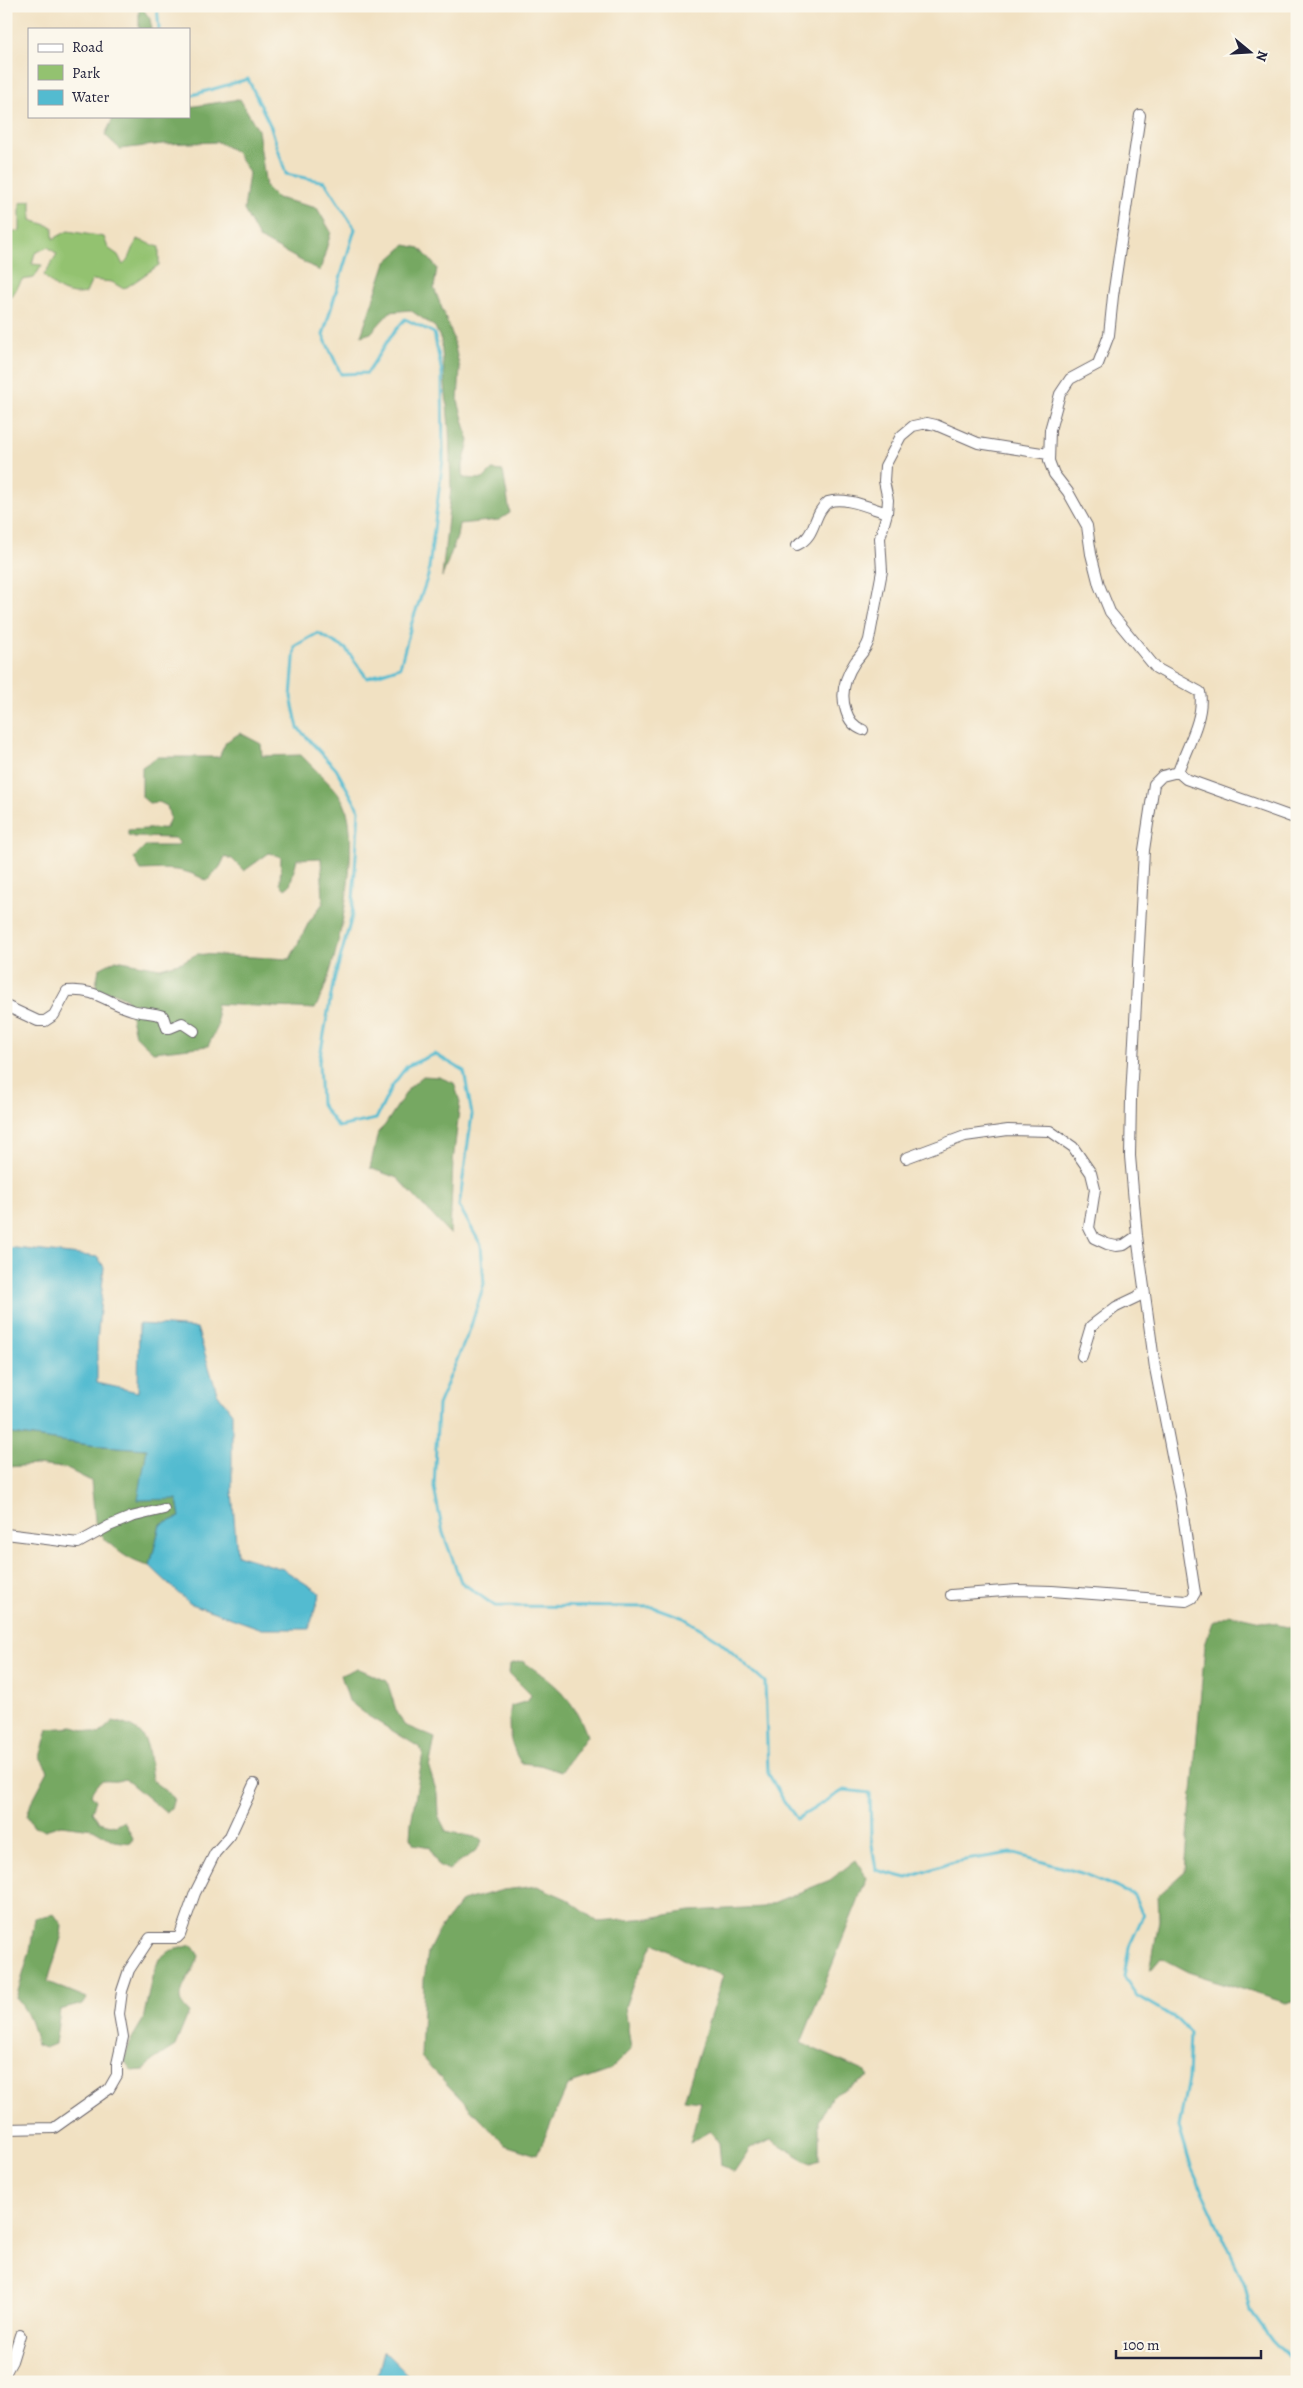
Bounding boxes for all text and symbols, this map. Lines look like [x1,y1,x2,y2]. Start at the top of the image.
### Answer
legend [28,28,190,118]
north arrow [1226,28,1276,78]
text: Road [72,37,104,57]
text: N [1251,48,1272,64]
text: Park [72,63,101,83]
text: Water [71,87,109,107]
scale bar [1116,2328,1260,2360]
text: 100 m [1123,2335,1160,2355]

